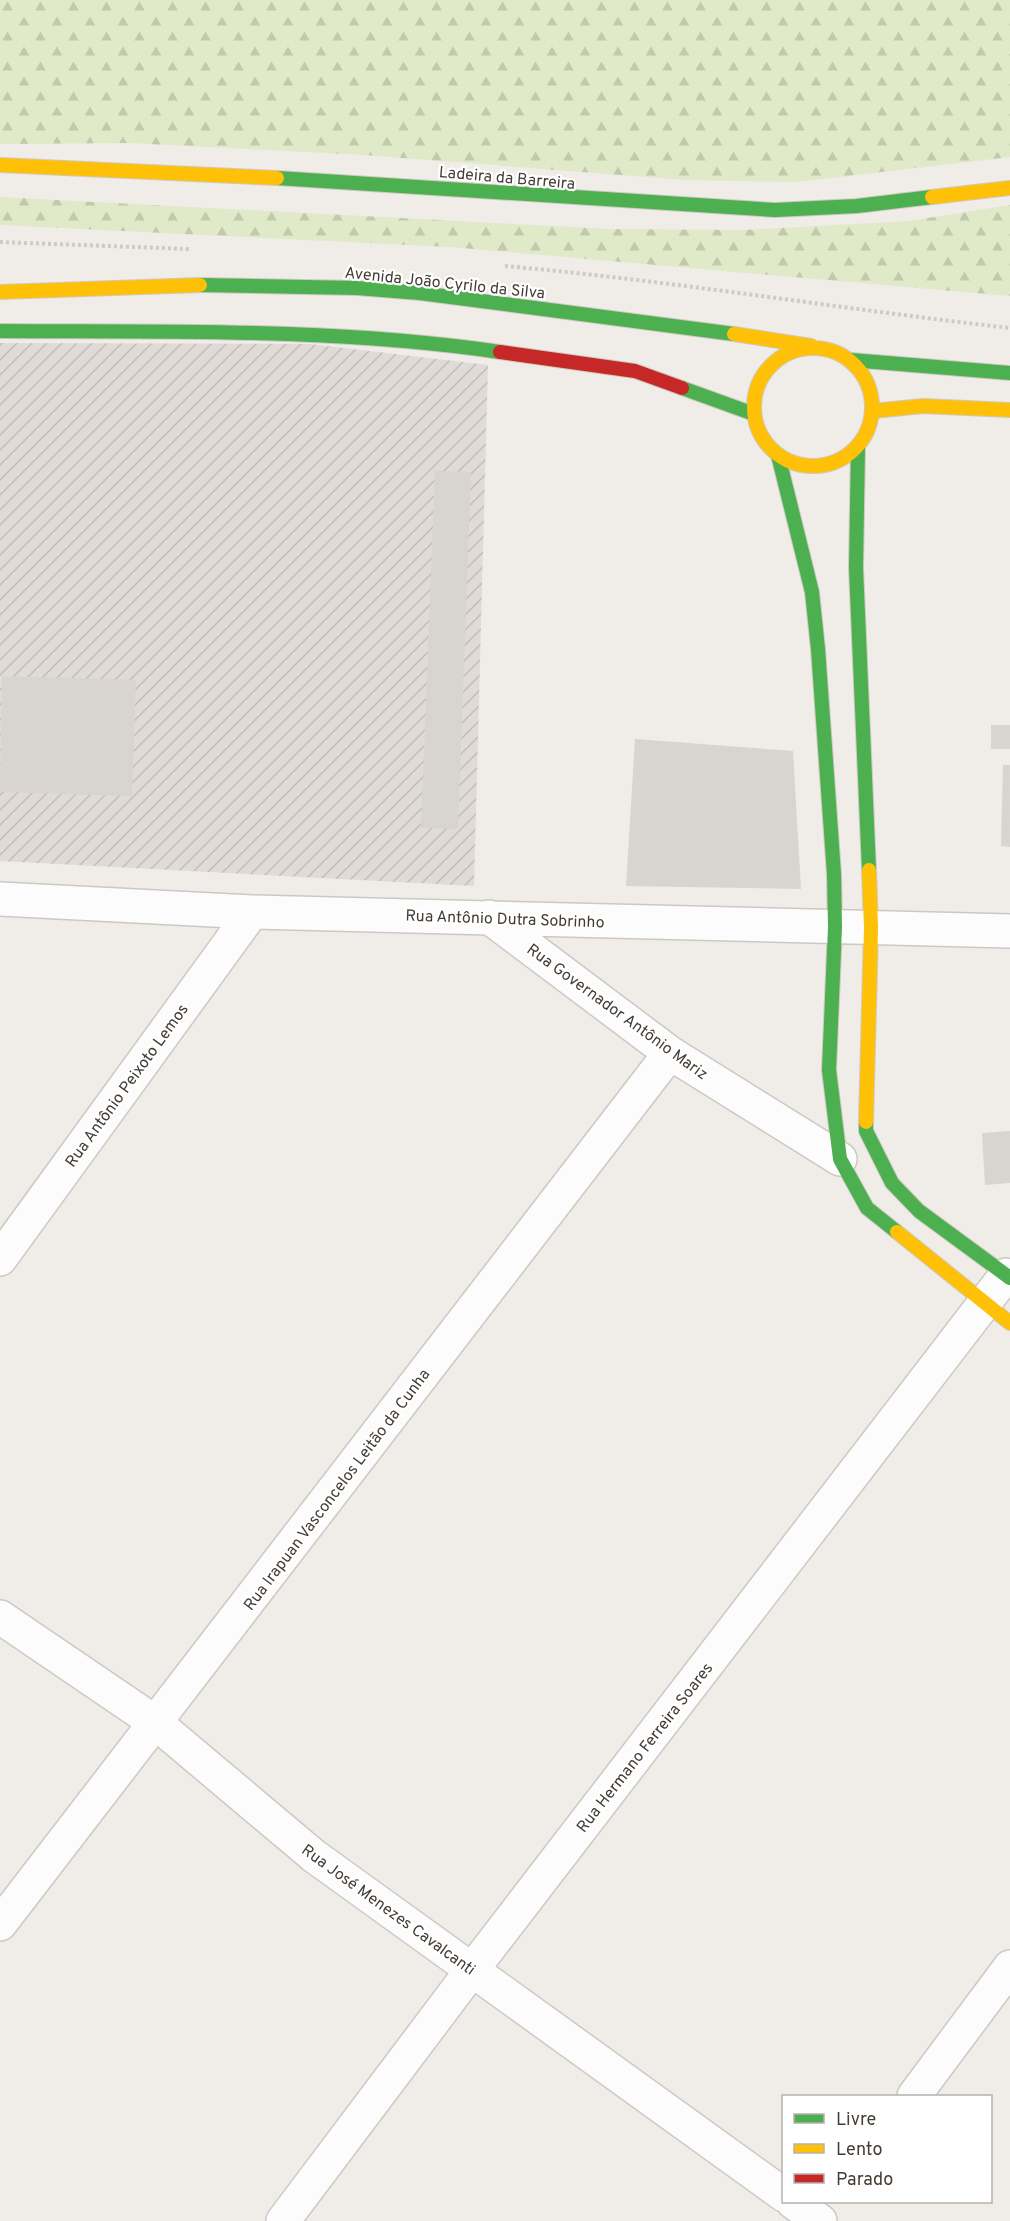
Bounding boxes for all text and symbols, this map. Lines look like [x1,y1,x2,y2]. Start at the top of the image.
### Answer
street label: Ladeira da Barreira [438,163,576,195]
street label: Avenida João Cyrilo da Silva [344,264,546,304]
street label: Rua Antônio Dutra Sobrinho [405,907,605,933]
street label: Rua Governador Antônio Mariz [522,940,711,1085]
street label: Rua Antônio Peixoto Lemos [62,1001,194,1172]
street label: Rua Irapuan Vasconcelos Leitão da Cunha [240,1365,435,1615]
street label: Rua Hermano Ferreira Soares [573,1659,718,1837]
street label: Rua José Menezes Cavalcanti [297,1841,479,1980]
legend [782,2095,992,2203]
text: Livre [836,2109,876,2132]
text: Lento [836,2139,882,2162]
text: Parado [836,2169,893,2192]

